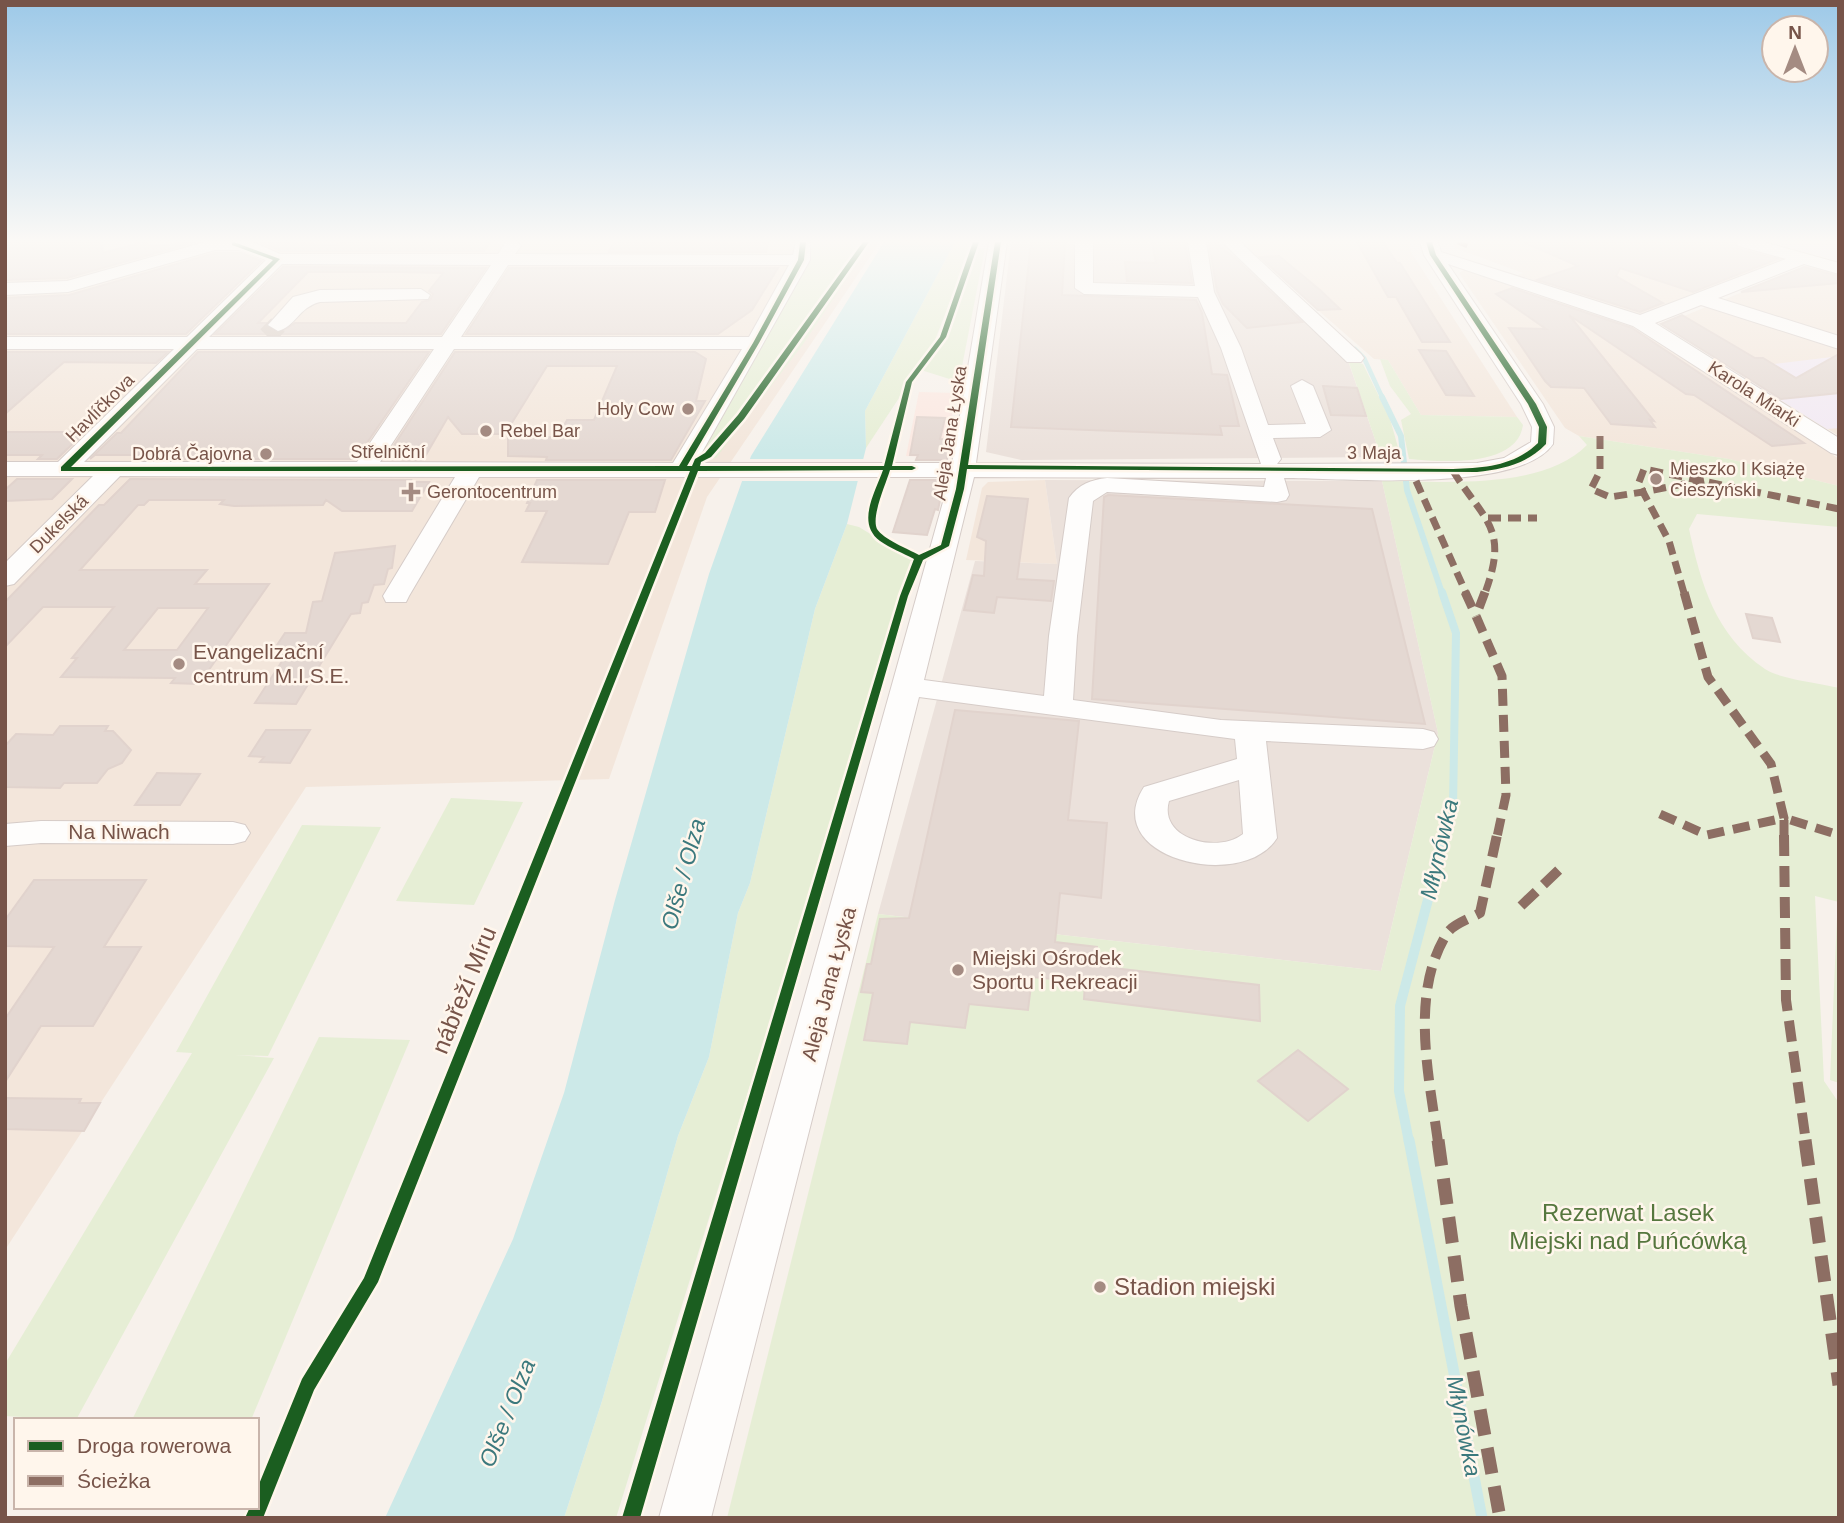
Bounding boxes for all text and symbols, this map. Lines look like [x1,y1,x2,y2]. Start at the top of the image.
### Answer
north arrow [1760,14,1830,84]
text: N [1788,22,1802,43]
street label: Karola Miarki [1705,357,1803,431]
street label: Aleja Jana Łyska [929,363,971,502]
street label: Havlíčkova [62,369,139,446]
place label: Holy Cow [597,399,675,419]
marker: Holy Cow [680,401,696,417]
place label: Rebel Bar [500,421,580,441]
marker: Rebel Bar [478,423,494,439]
street label: Střelniční [350,442,426,462]
place label: Dobrá Čajovna [132,443,253,464]
street label: 3 Maja [1347,443,1402,463]
marker: Dobrá Čajovna [258,446,274,462]
place label: Mieszko I Książę Cieszyński [1670,459,1805,500]
marker: Mieszko I Książę Cieszyński [1648,471,1664,487]
marker: Gerontocentrum [401,482,421,502]
place label: Gerontocentrum [427,482,557,502]
street label: Dukelská [26,490,93,557]
place label: Evangelizační centrum M.I.S.E. [193,640,349,687]
marker: Evangelizační centrum M.I.S.E. [171,656,187,672]
water label: Młynówka [1415,796,1463,902]
water label: Olše / Olza [656,816,710,932]
street label: Na Niwach [68,820,170,843]
street label: Aleja Jana Łyska [797,904,860,1064]
street label: nábřeží Míru [426,922,501,1057]
place label: Miejski Ośrodek Sportu i Rekreacji [972,946,1138,993]
marker: Miejski Ośrodek Sportu i Rekreacji [950,962,966,978]
park label: Rezerwat Lasek Miejski nad Puńcówką [1509,1199,1747,1254]
place label: Stadion miejski [1114,1273,1275,1300]
marker: Stadion miejski [1092,1279,1108,1295]
water label: Olše / Olza [474,1355,540,1471]
water label: Młynówka [1441,1373,1487,1479]
legend [14,1418,259,1509]
text: Droga rowerowa [77,1434,231,1457]
text: Ścieżka [77,1469,151,1492]

